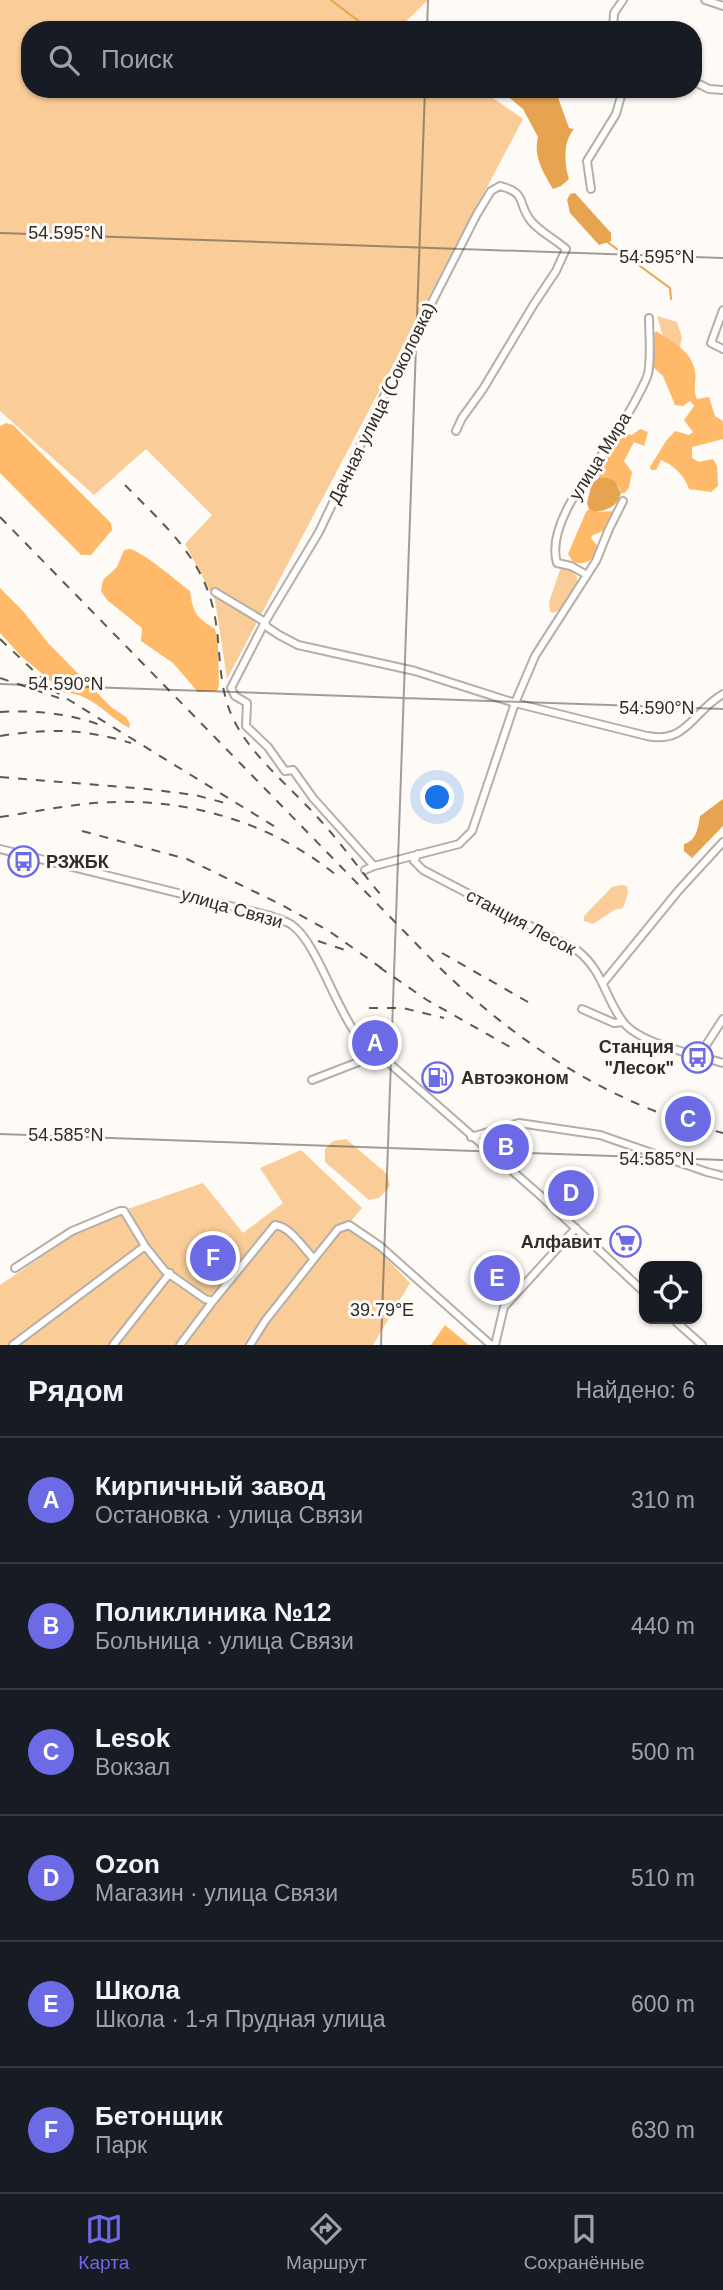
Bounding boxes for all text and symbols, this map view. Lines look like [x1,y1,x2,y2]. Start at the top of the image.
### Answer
search box [21,21,702,98]
icon: search [45,41,83,79]
text: Поиск [101,44,173,74]
text: 54.595°N [28,223,104,243]
text: 54.595°N [619,247,695,267]
street label: Дачная улица (Соколовка) [324,299,440,507]
street label: улица Мира [565,408,635,504]
text: 54.590°N [28,674,104,694]
text: 54.590°N [619,698,695,718]
your location [420,780,454,814]
bus stop icon: РЗЖБК [6,845,40,879]
place label: РЗЖБК [46,852,110,872]
street label: улица Связи [179,884,285,932]
street label: станция Лесок [463,885,579,959]
pin: A [352,1017,398,1069]
place label: Станция "Лесок" [599,1037,674,1078]
bus stop icon: Станция "Лесок" [680,1040,714,1074]
fuel station icon: Автоэконом [421,1061,455,1095]
place label: Автоэконом [461,1068,569,1088]
pin: C [665,1093,711,1145]
pin: B [483,1121,529,1173]
text: 54.585°N [28,1125,104,1145]
text: 54.585°N [619,1149,695,1169]
pin: D [548,1167,594,1219]
supermarket icon: Алфавит [608,1225,642,1259]
pin: F [190,1232,236,1284]
place label: Алфавит [521,1232,602,1252]
pin: E [474,1252,520,1304]
map controls [639,1261,702,1324]
button: locate [639,1261,702,1324]
text: 39.79°E [350,1300,414,1320]
text: Рядом [28,1374,124,1407]
text: Найдено: 6 [575,1377,695,1403]
text: Кирпичный завод [95,1471,325,1501]
text: A [43,1487,59,1513]
text: 310 m [631,1487,695,1513]
text: Остановка · улица Связи [95,1502,363,1528]
text: Поликлиника №12 [95,1597,332,1627]
text: B [43,1613,59,1639]
text: 440 m [631,1613,695,1639]
text: Больница · улица Связи [95,1628,354,1654]
text: Lesok [95,1723,170,1753]
text: C [43,1739,59,1765]
text: 500 m [631,1739,695,1765]
text: Вокзал [95,1754,170,1780]
text: Ozon [95,1849,160,1879]
text: D [43,1865,59,1891]
text: 510 m [631,1865,695,1891]
text: Магазин · улица Связи [95,1880,338,1906]
text: Школа [95,1975,180,2005]
text: E [43,1991,59,2017]
text: 600 m [631,1991,695,2017]
text: Школа · 1-я Прудная улица [95,2006,385,2032]
text: Бетонщик [95,2101,223,2131]
text: F [44,2117,58,2143]
text: 630 m [631,2117,695,2143]
text: Парк [95,2132,147,2158]
tab: Карта [78,2210,129,2274]
tab: Маршрут [286,2210,367,2274]
tab: Сохранённые [524,2210,645,2274]

